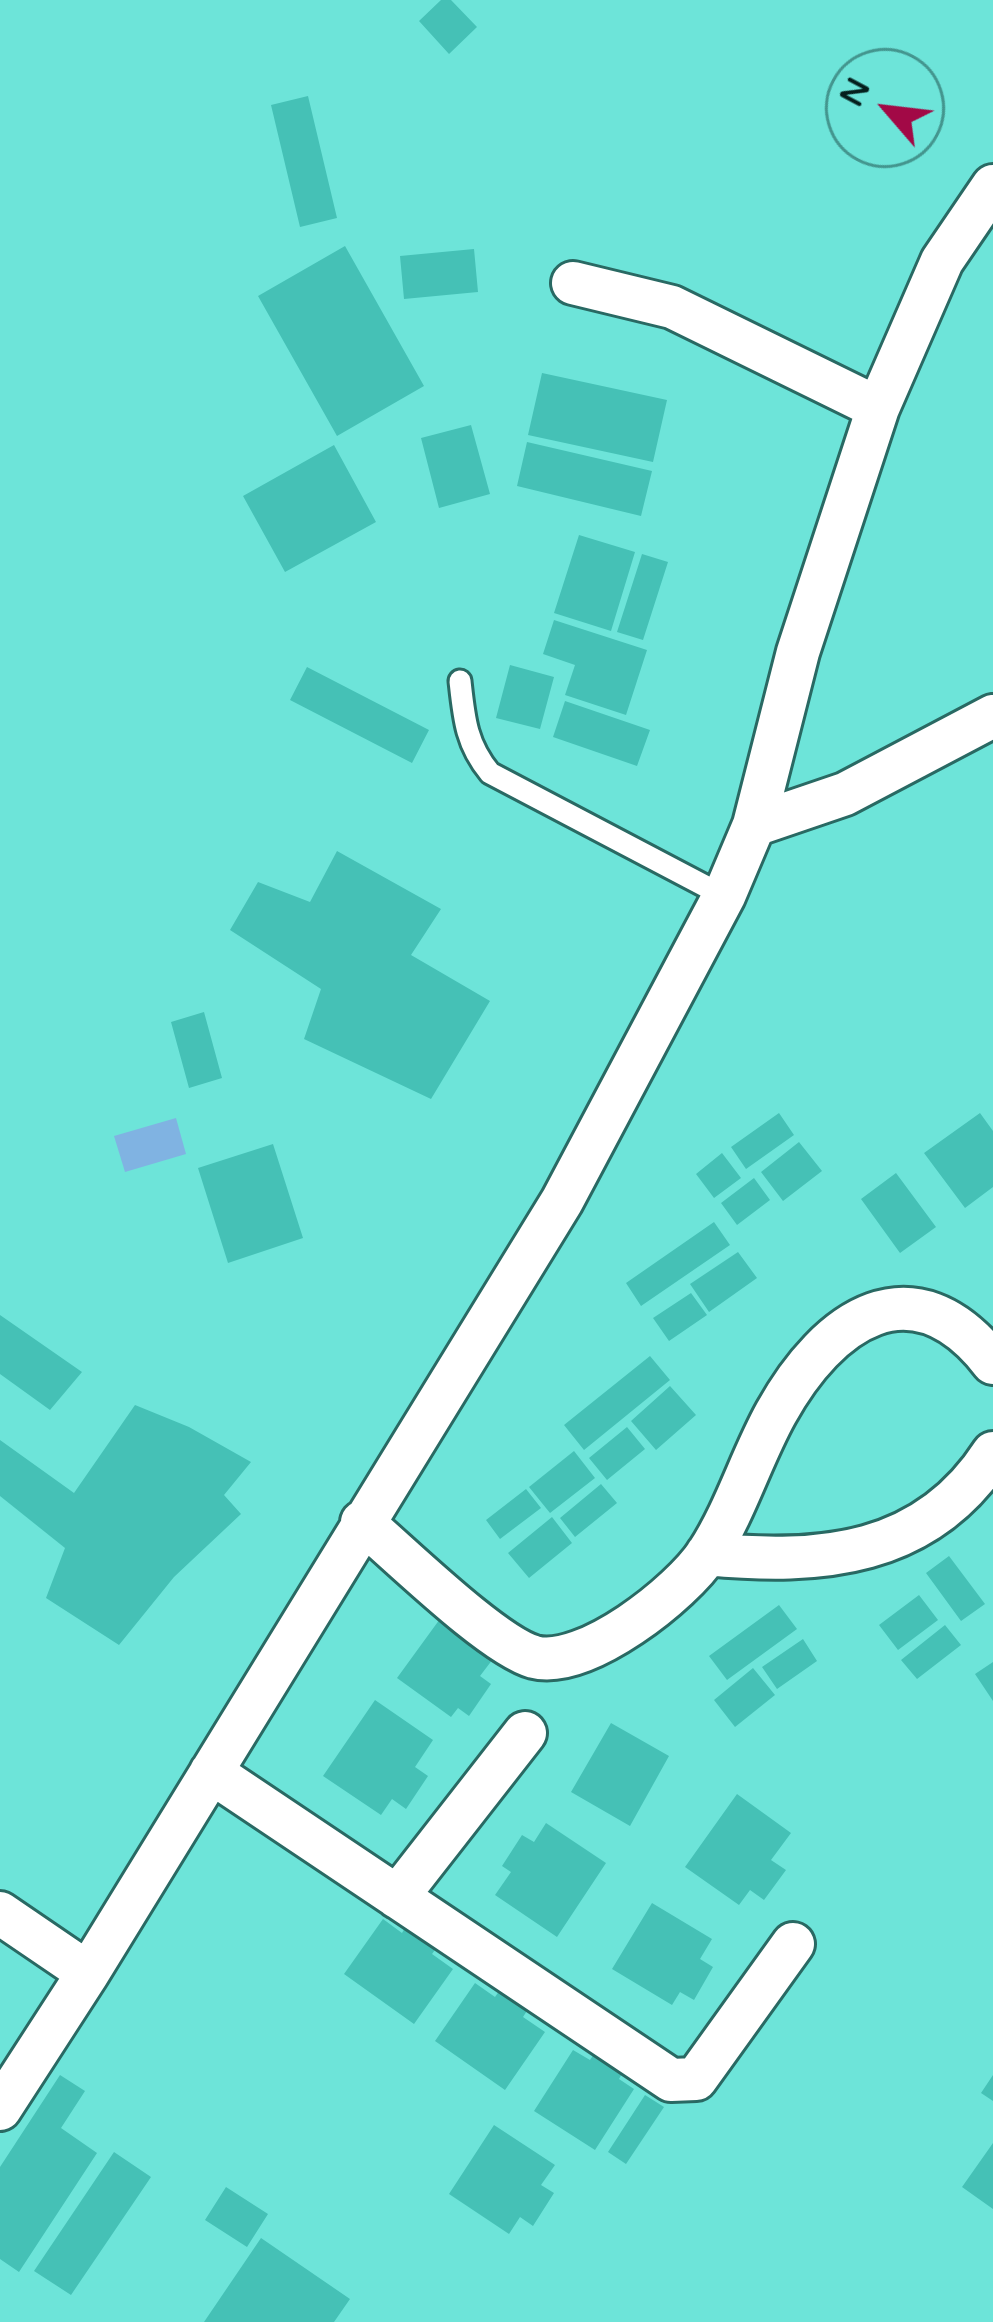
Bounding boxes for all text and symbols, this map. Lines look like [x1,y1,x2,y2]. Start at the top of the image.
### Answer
north arrow [825,48,945,168]
text: N [832,71,879,113]

